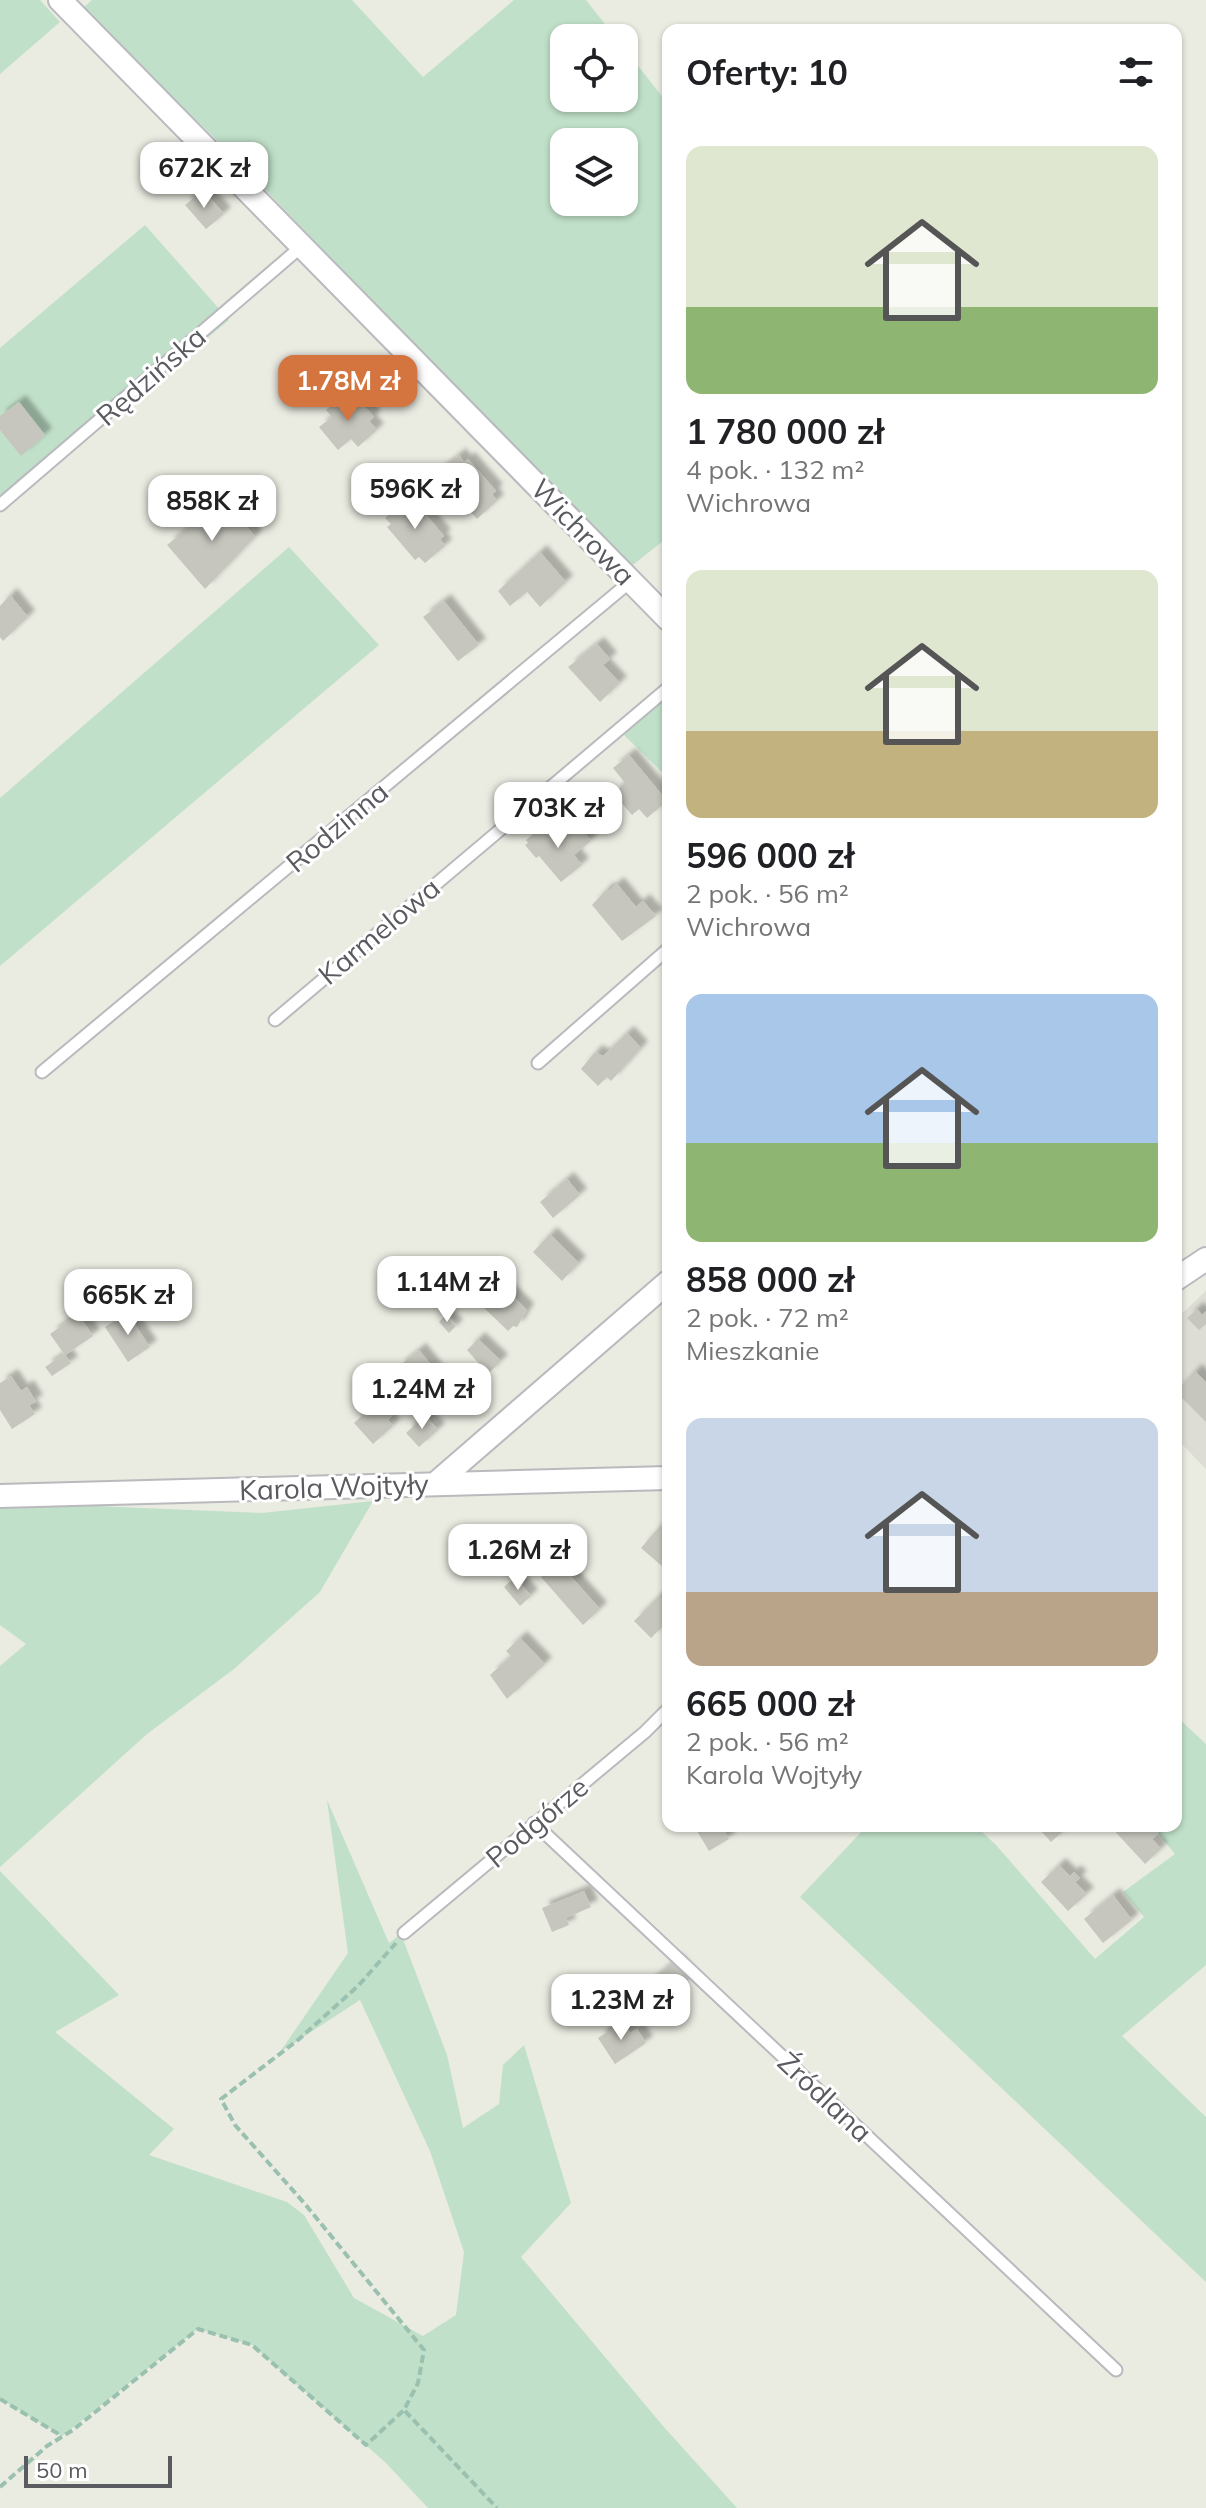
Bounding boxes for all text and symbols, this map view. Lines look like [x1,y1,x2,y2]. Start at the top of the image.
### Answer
map controls [550,24,638,216]
button: locate [550,24,638,112]
icon: filters [1114,50,1158,94]
text: Oferty: 10 [686,51,848,94]
button: layers [550,128,638,216]
pin: 672K zł [130,142,278,210]
text: 672K zł [158,151,250,184]
icon: home [850,198,994,342]
street label: Rędzińska [89,319,213,433]
pin: 1.78M zł [265,355,431,423]
text: 1.78M zł [296,364,400,397]
text: 1 780 000 zł [686,410,884,453]
text: 4 pok. · 132 m² [686,453,864,486]
pin: 596K zł [341,463,489,531]
street label: Wichrowa [524,471,643,592]
text: 596K zł [369,472,461,505]
pin: 858K zł [138,475,286,543]
text: 858K zł [166,484,258,517]
text: Wichrowa [686,486,811,519]
icon: home [850,622,994,766]
street label: Rodzinna [278,774,395,879]
pin: 703K zł [484,782,632,850]
text: 703K zł [512,791,604,824]
text: 596 000 zł [686,834,854,877]
street label: Karmelowa [311,870,447,992]
text: 2 pok. · 56 m² [686,877,849,910]
text: Wichrowa [686,910,811,943]
icon: home [850,1046,994,1190]
pin: 1.14M zł [364,1256,530,1324]
text: 858 000 zł [686,1258,854,1301]
text: 1.14M zł [395,1265,499,1298]
pin: 665K zł [54,1269,202,1337]
text: 665K zł [82,1278,174,1311]
text: 2 pok. · 72 m² [686,1301,849,1334]
text: Mieszkanie [686,1334,819,1367]
pin: 1.24M zł [339,1363,505,1431]
text: 1.24M zł [370,1372,474,1405]
street label: Karola Wojtyły [239,1466,430,1507]
icon: home [850,1470,994,1614]
pin: 1.26M zł [435,1524,601,1592]
text: 1.26M zł [466,1533,570,1566]
text: 665 000 zł [686,1682,854,1725]
text: 2 pok. · 56 m² [686,1725,849,1758]
text: Karola Wojtyły [686,1758,862,1791]
street label: Podgórze [478,1769,595,1875]
pin: 1.23M zł [538,1974,704,2042]
text: 1.23M zł [569,1983,673,2016]
street label: Źródlana [771,2044,880,2149]
scale bar [24,2452,172,2488]
text: 50 m [36,2456,87,2484]

